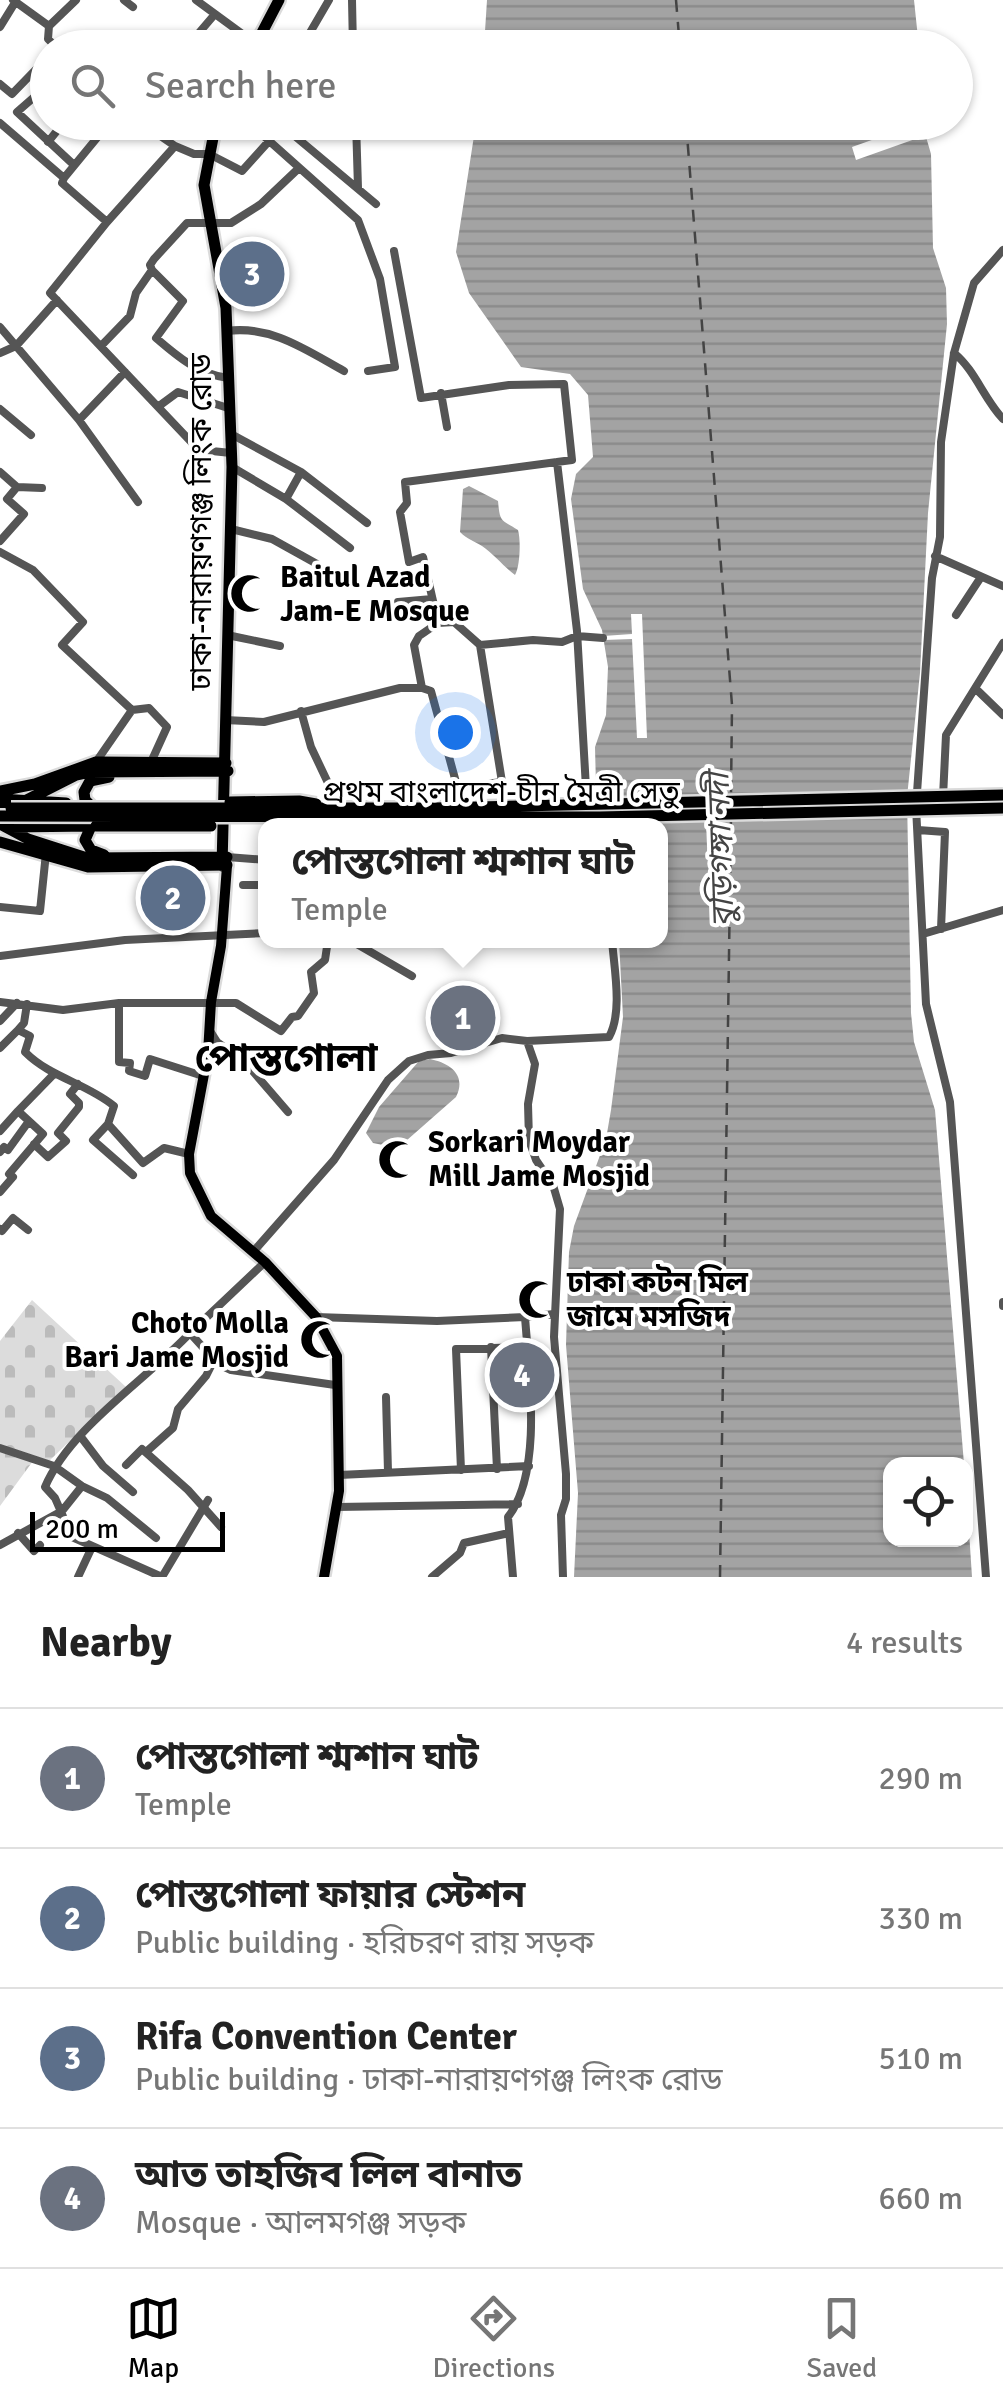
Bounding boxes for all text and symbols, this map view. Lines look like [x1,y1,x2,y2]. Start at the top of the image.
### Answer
search box [30,30,973,140]
icon: search [65,58,120,113]
text: Search here [145,62,337,109]
pin: 3 [220,236,284,312]
street label: ঢাকা-নারায়ণগঞ্জ লিংক রোড [183,353,220,692]
place label: Baitul Azad Jam-E Mosque [280,559,470,630]
mosque icon: Baitul Azad Jam-E Mosque [229,573,271,615]
your location [430,707,481,758]
water label: বুড়িগঙ্গা নদী [698,767,743,928]
street label: প্রথম বাংলাদেশ-চীন মৈত্রী সেতু [322,774,681,811]
popup [258,818,668,948]
text: পোস্তগোলা শ্মশান ঘাট [291,838,635,885]
pin: 2 [140,860,206,936]
text: Temple [291,890,388,929]
pin: 1 [430,980,496,1056]
district label: পোস্তগোলা [195,1033,378,1083]
place label: Sorkari Moydar Mill Jame Mosjid [428,1124,650,1195]
mosque icon: Sorkari Moydar Mill Jame Mosjid [377,1138,419,1180]
place label: ঢাকা কটন মিল জামে মসজিদ [566,1264,749,1335]
mosque icon: ঢাকা কটন মিল জামে মসজিদ [516,1278,558,1320]
place label: Choto Molla Bari Jame Mosjid [64,1305,289,1376]
mosque icon: Choto Molla Bari Jame Mosjid [298,1319,340,1361]
pin: 4 [490,1338,554,1412]
map controls [883,1457,973,1547]
button: locate [883,1457,973,1547]
scale bar [30,1507,225,1552]
text: 200 m [45,1512,119,1546]
text: Nearby [40,1617,172,1668]
text: 4 results [846,1623,963,1662]
text: পোস্তগোলা শ্মশান ঘাট [135,1733,479,1780]
text: 1 [64,1759,81,1798]
text: 290 m [879,1759,963,1798]
text: Temple [135,1785,232,1824]
text: পোস্তগোলা ফায়ার স্টেশন [135,1871,525,1918]
text: 2 [64,1899,81,1938]
text: 330 m [879,1899,963,1938]
text: Public building · হরিচরণ রায় সড়ক [135,1923,594,1962]
text: Rifa Convention Center [135,2013,517,2060]
text: 3 [64,2039,81,2078]
text: 510 m [879,2039,963,2078]
text: Public building · ঢাকা-নারায়ণগঞ্জ লিংক রোড [135,2060,723,2099]
text: আত তাহজিব লিল বানাত [135,2151,522,2198]
text: 4 [64,2179,81,2218]
text: 660 m [879,2179,963,2218]
text: Mosque · আলমগঞ্জ সড়ক [135,2203,466,2242]
tab: Map [126,2291,181,2385]
tab: Directions [433,2291,555,2385]
tab: Saved [807,2291,877,2385]

